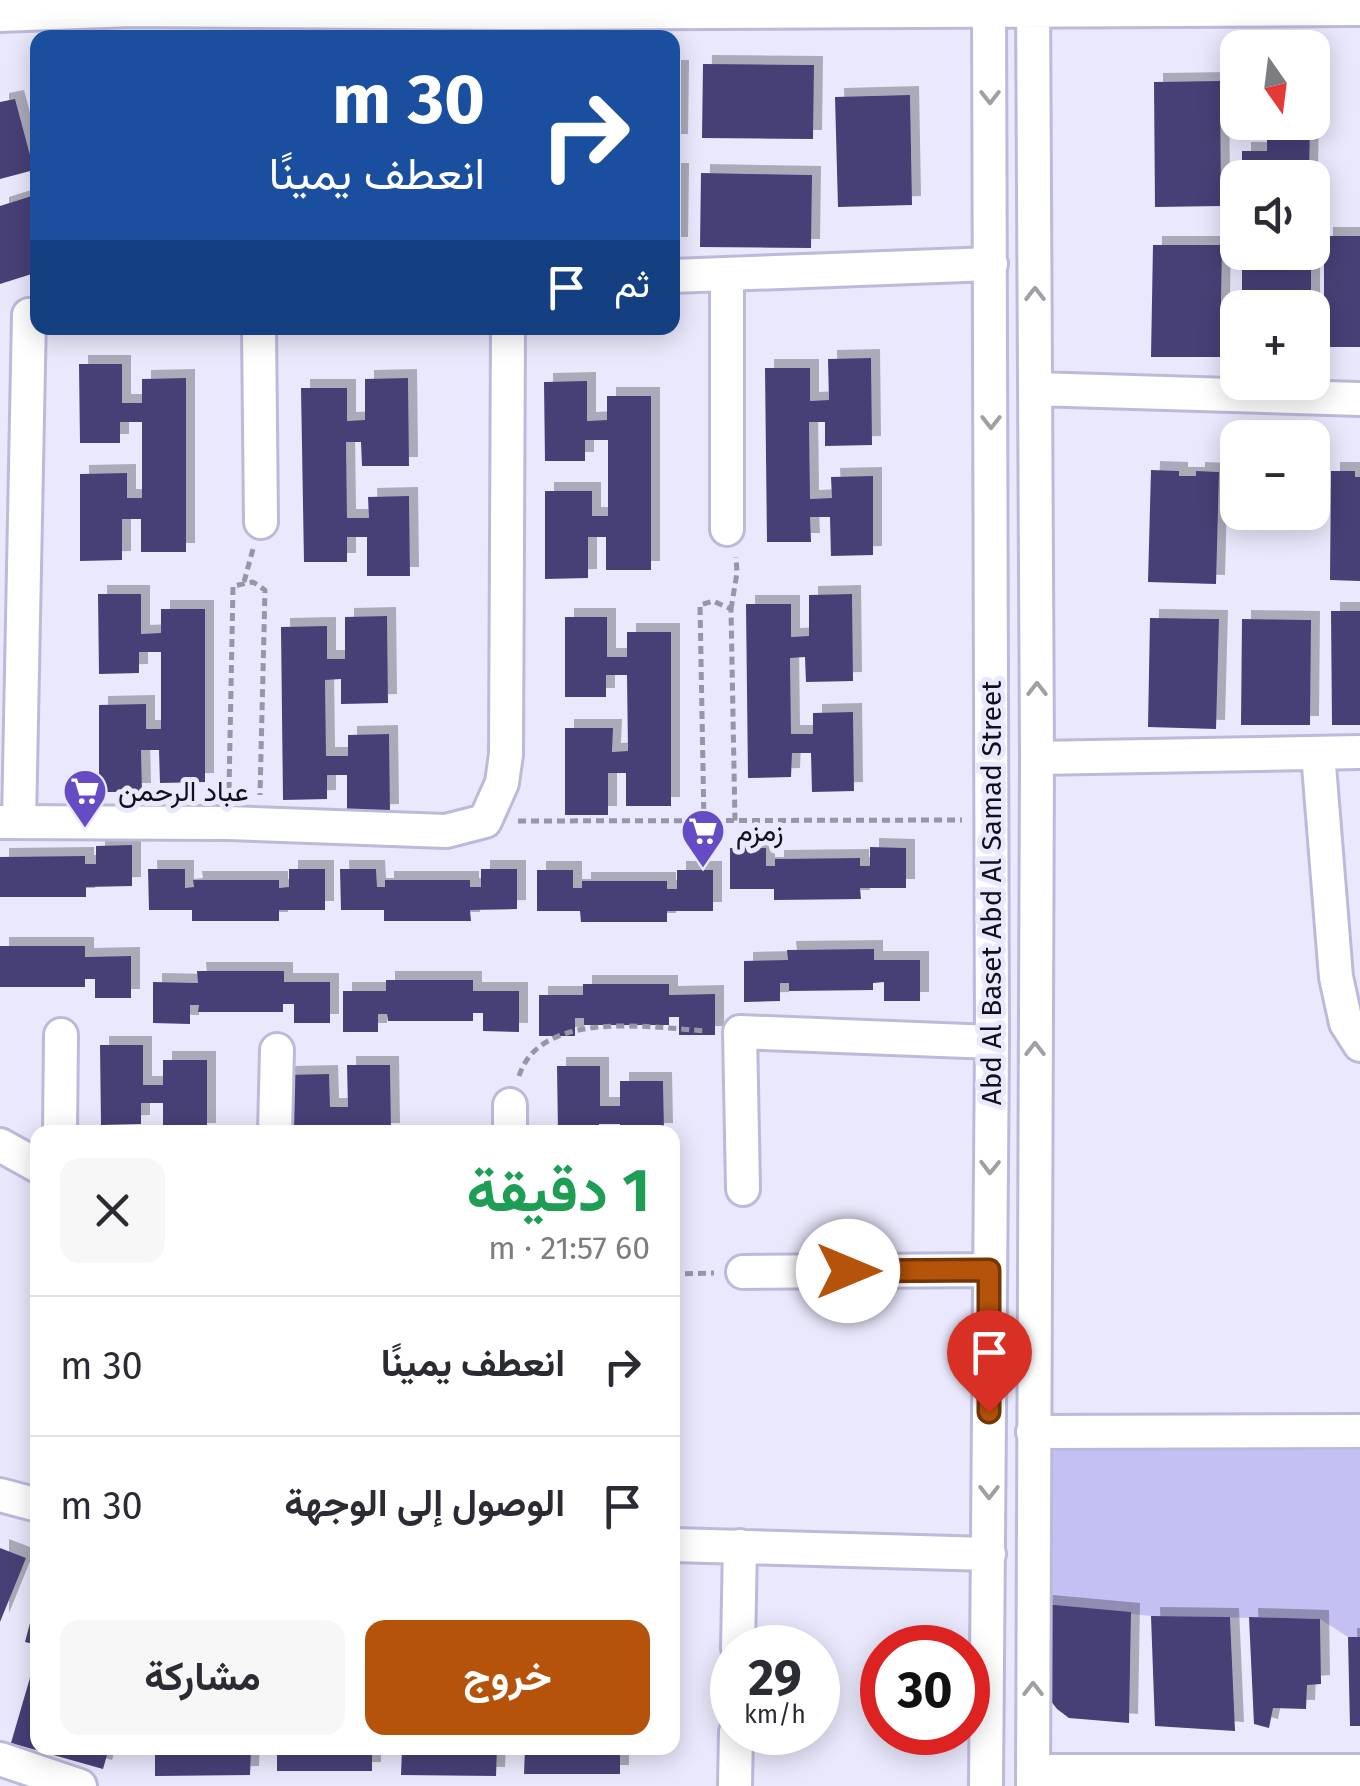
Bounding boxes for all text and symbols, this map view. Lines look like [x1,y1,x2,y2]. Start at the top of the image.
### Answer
north arrow [1220,30,1330,140]
map controls [1220,30,1330,530]
text: 30 m [332,58,485,142]
icon: right [520,70,650,200]
one-way arrow [979,90,1001,106]
text: انعطف يمينًا [269,147,485,201]
button: sound [1220,160,1330,270]
icon: arrive [539,260,594,315]
text: ثم [614,261,650,307]
one-way arrow [1024,285,1046,300]
button: + [1220,290,1330,400]
one-way arrow [980,416,1002,431]
button: − [1220,420,1330,530]
street label: Abd Al Baset Abd Al Samad Street [975,680,1008,1105]
one-way arrow [1026,680,1048,696]
supermarket icon: عباد الرحمن [62,768,108,829]
place label: عباد الرحمن [118,775,249,809]
supermarket icon: زمزم [680,808,726,869]
place label: زمزم [736,815,784,850]
one-way arrow [1024,1040,1046,1056]
text: 1 دقيقة [466,1155,650,1227]
button: close [60,1158,165,1263]
one-way arrow [980,1160,1001,1176]
position arrow [796,1219,900,1323]
text: 60 m · 21:57 [488,1229,650,1267]
pin [947,1310,1032,1413]
icon: arrive [962,1325,1017,1380]
icon: right [595,1339,650,1394]
text: انعطف يمينًا [381,1340,565,1386]
text: 30 m [60,1343,143,1389]
icon: arrive [595,1479,650,1534]
text: الوصول إلى الوجهة [284,1480,565,1526]
text: 30 m [60,1483,143,1529]
one-way arrow [978,1486,1000,1501]
button: مشاركة [60,1620,345,1735]
button: خروج [365,1620,650,1735]
speed limit sign: 30 [860,1625,990,1755]
text: 29 [748,1648,802,1708]
one-way arrow [1022,1680,1044,1696]
text: km/h [744,1700,806,1730]

